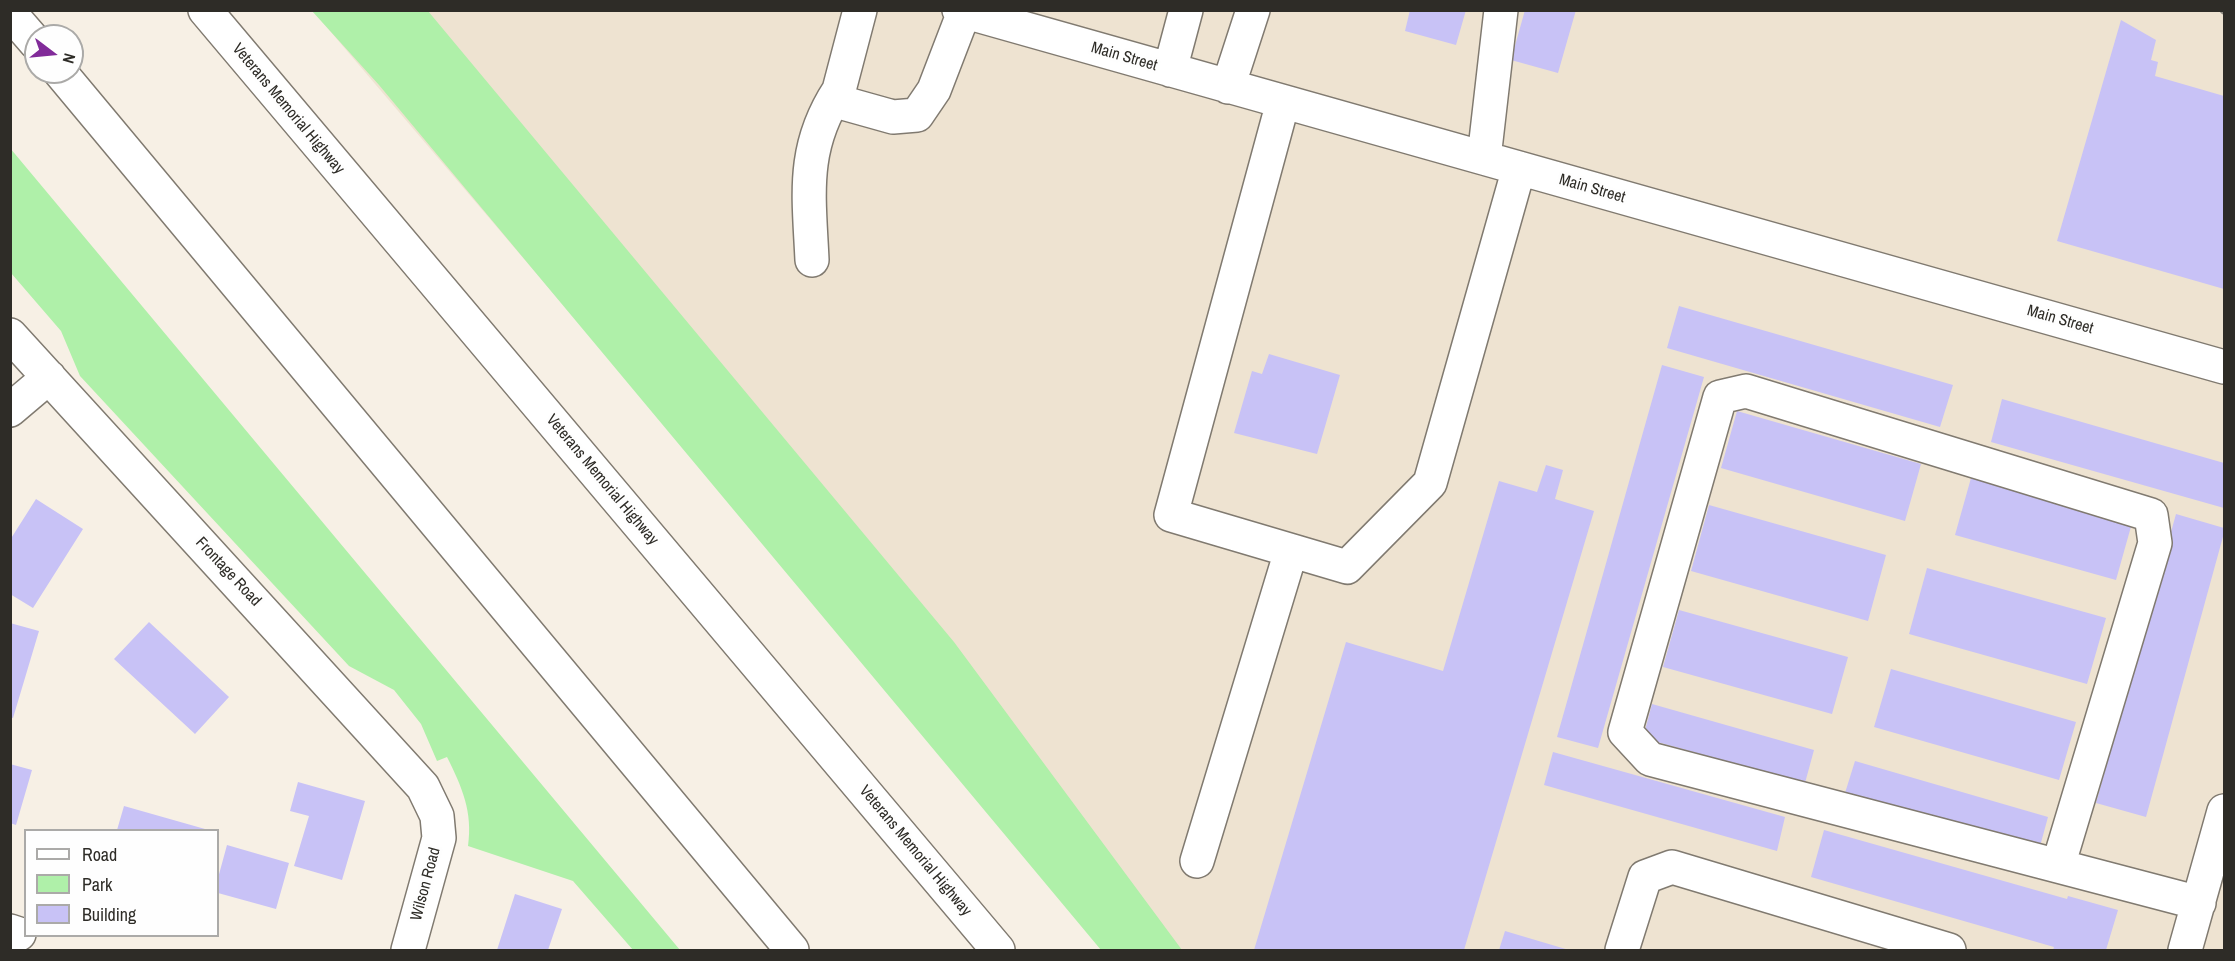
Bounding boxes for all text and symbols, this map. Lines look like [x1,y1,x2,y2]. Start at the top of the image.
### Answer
north arrow [24,24,84,84]
street label: Main Street [1089,38,1159,76]
street label: Veterans Memorial Highway [228,40,348,178]
text: N [58,51,81,66]
street label: Main Street [1557,170,1627,208]
street label: Main Street [2025,301,2095,339]
street label: Veterans Memorial Highway [542,411,662,549]
street label: Frontage Road [191,533,265,611]
street label: Veterans Memorial Highway [855,782,975,920]
legend [24,829,219,937]
text: Road [82,842,117,867]
street label: Wilson Road [407,845,445,923]
text: Park [82,872,112,897]
text: Building [82,902,136,927]

